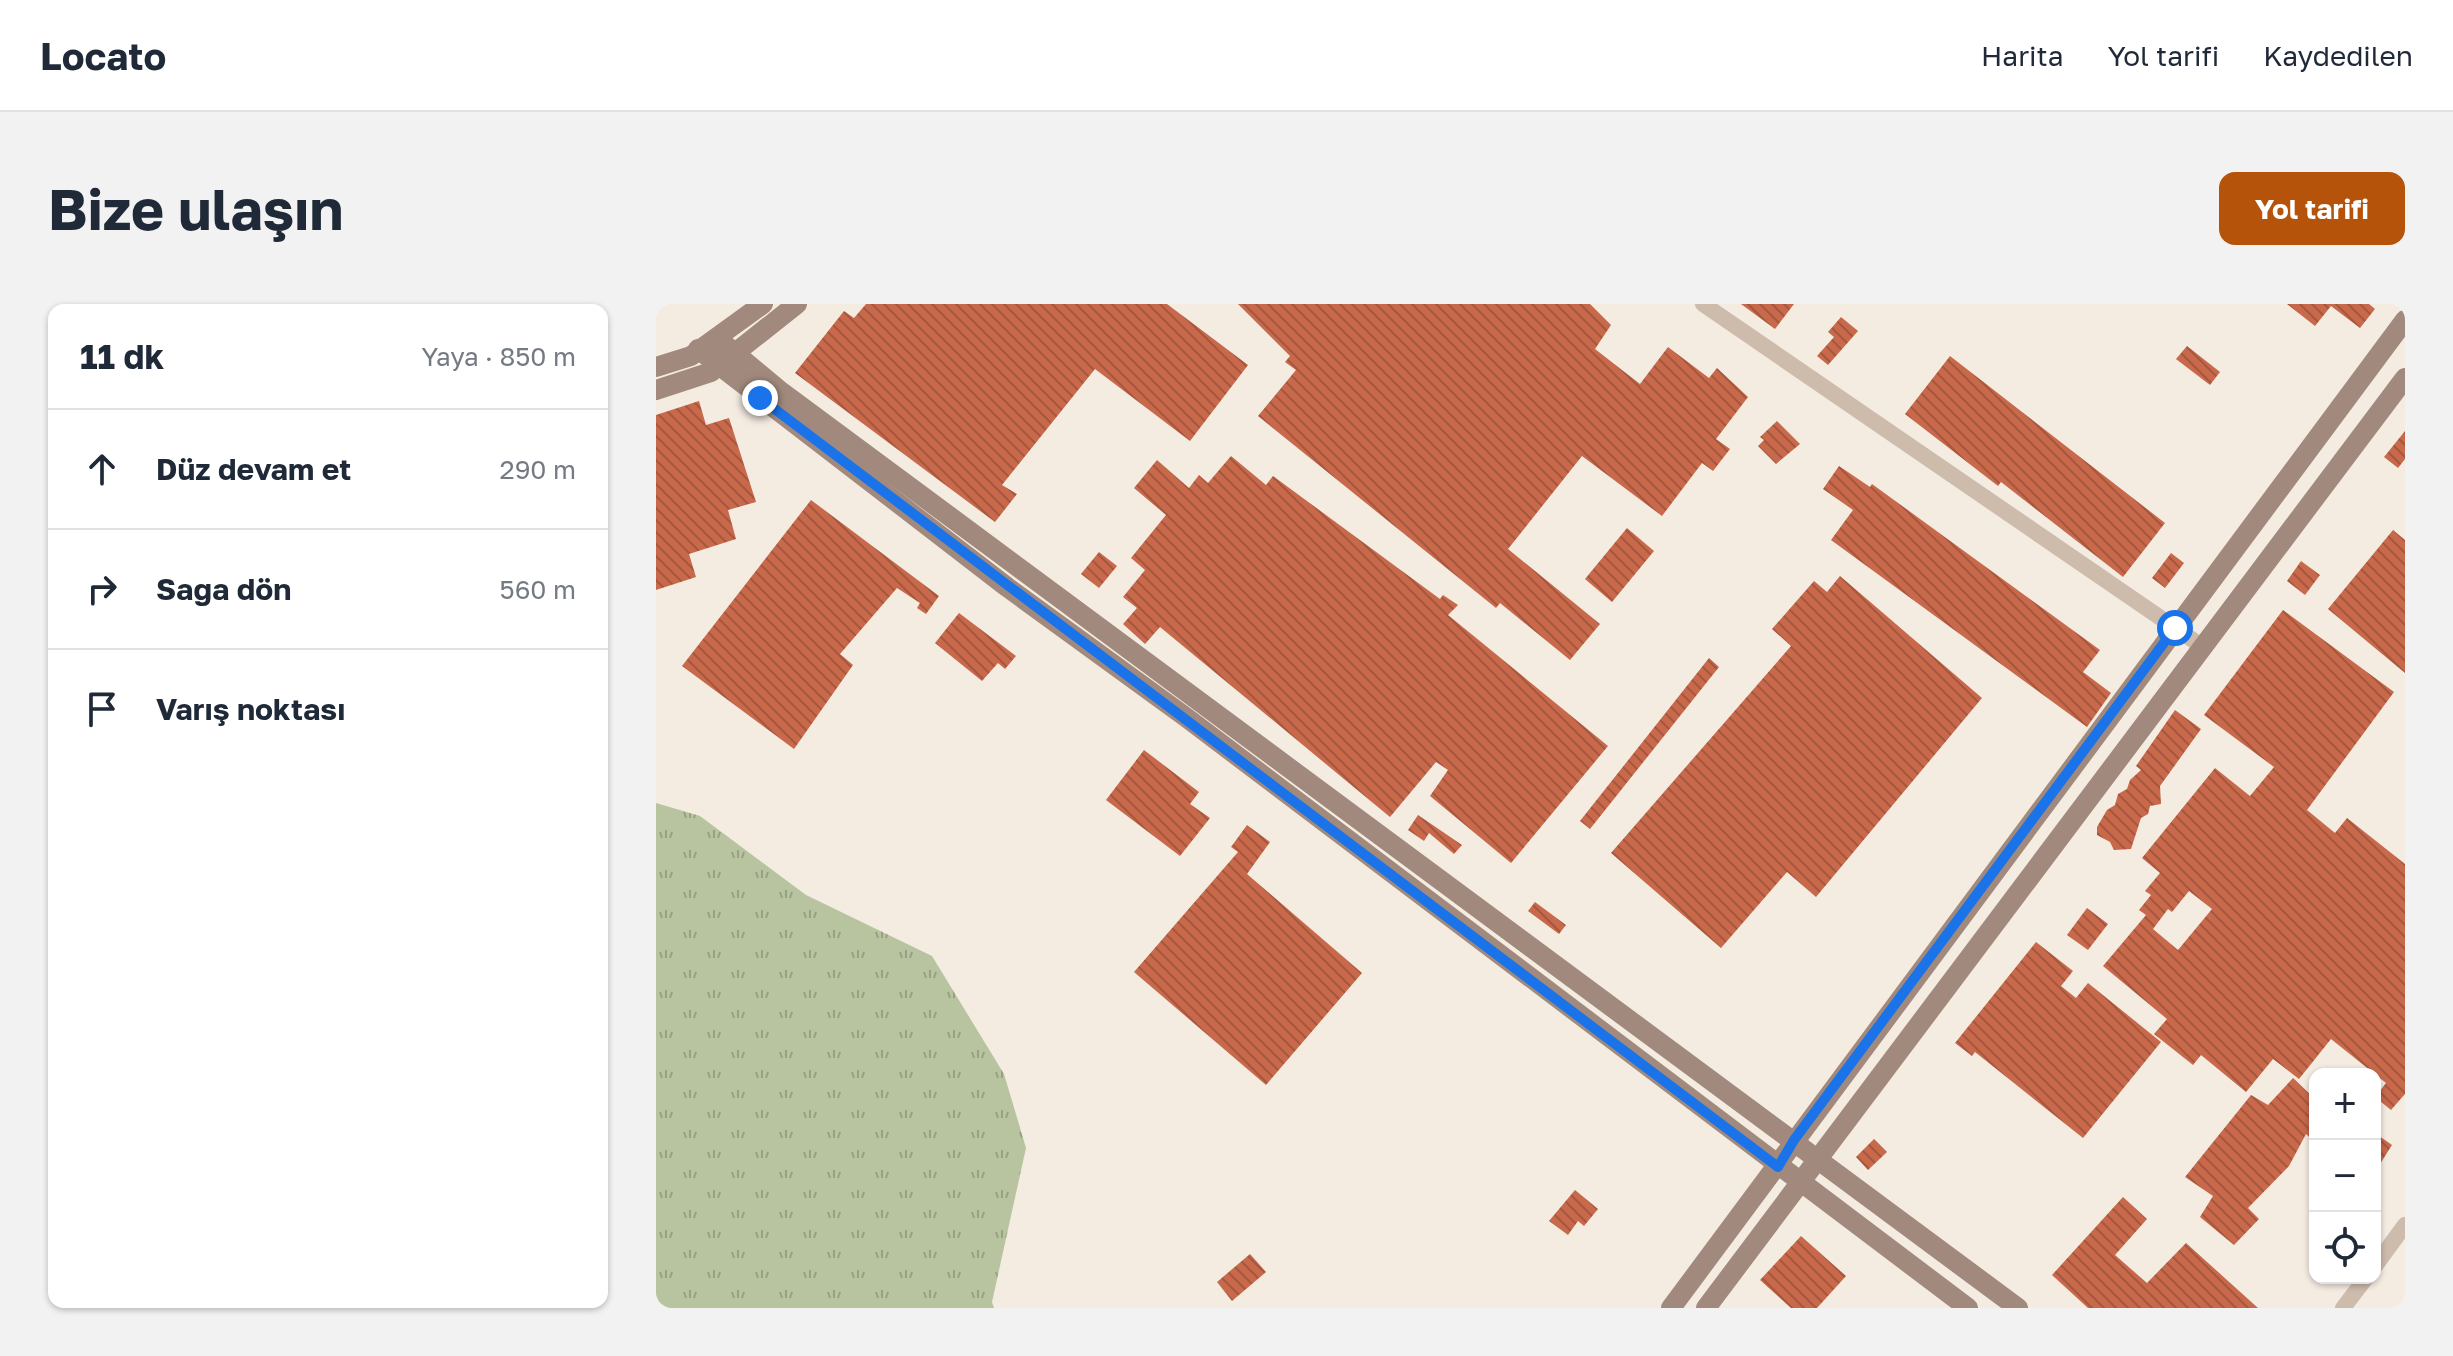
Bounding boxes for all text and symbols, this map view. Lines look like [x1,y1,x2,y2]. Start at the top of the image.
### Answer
text: Locato [40,33,166,78]
text: Harita [1981,39,2064,72]
text: Yol tarifi [2108,39,2219,72]
text: Kaydedilen [2263,39,2413,72]
button: Yol tarifi [2219,172,2405,245]
text: Bize ulaşın [48,175,343,242]
text: 11 dk [80,336,164,376]
text: Yaya · 850 m [421,341,576,372]
route end [742,380,778,416]
icon: ahead [80,447,124,491]
text: Düz devam et [156,451,351,487]
text: 290 m [500,454,576,485]
icon: right [80,567,124,611]
text: Sağa dön [156,571,291,607]
text: 560 m [500,574,576,605]
route start [2157,610,2193,646]
icon: arrive [80,687,124,731]
text: Varış noktası [156,691,345,727]
map controls [2309,1068,2381,1284]
button: + [2309,1068,2381,1140]
button: − [2309,1140,2381,1212]
button: locate [2309,1212,2381,1284]

